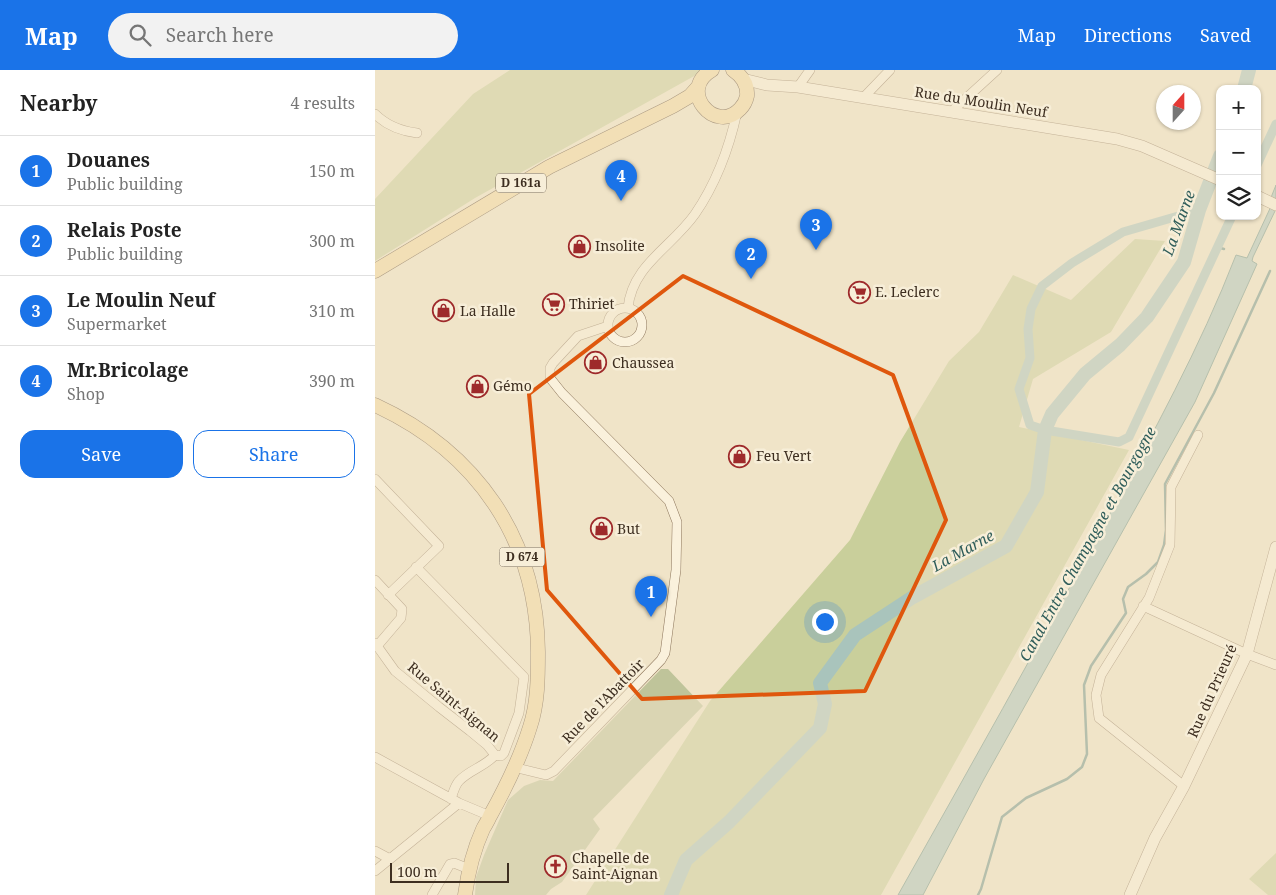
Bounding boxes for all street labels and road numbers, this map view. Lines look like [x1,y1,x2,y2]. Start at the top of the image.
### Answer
street label: Rue du Moulin Neuf [913,82,1051,122]
road number: D 161a [496,174,546,192]
road number: D 674 [499,548,545,567]
street label: Rue du Prieuré [1182,641,1241,740]
street label: Rue de l'Abattoir [557,654,648,747]
street label: Rue Saint-Aignan [404,657,505,746]

